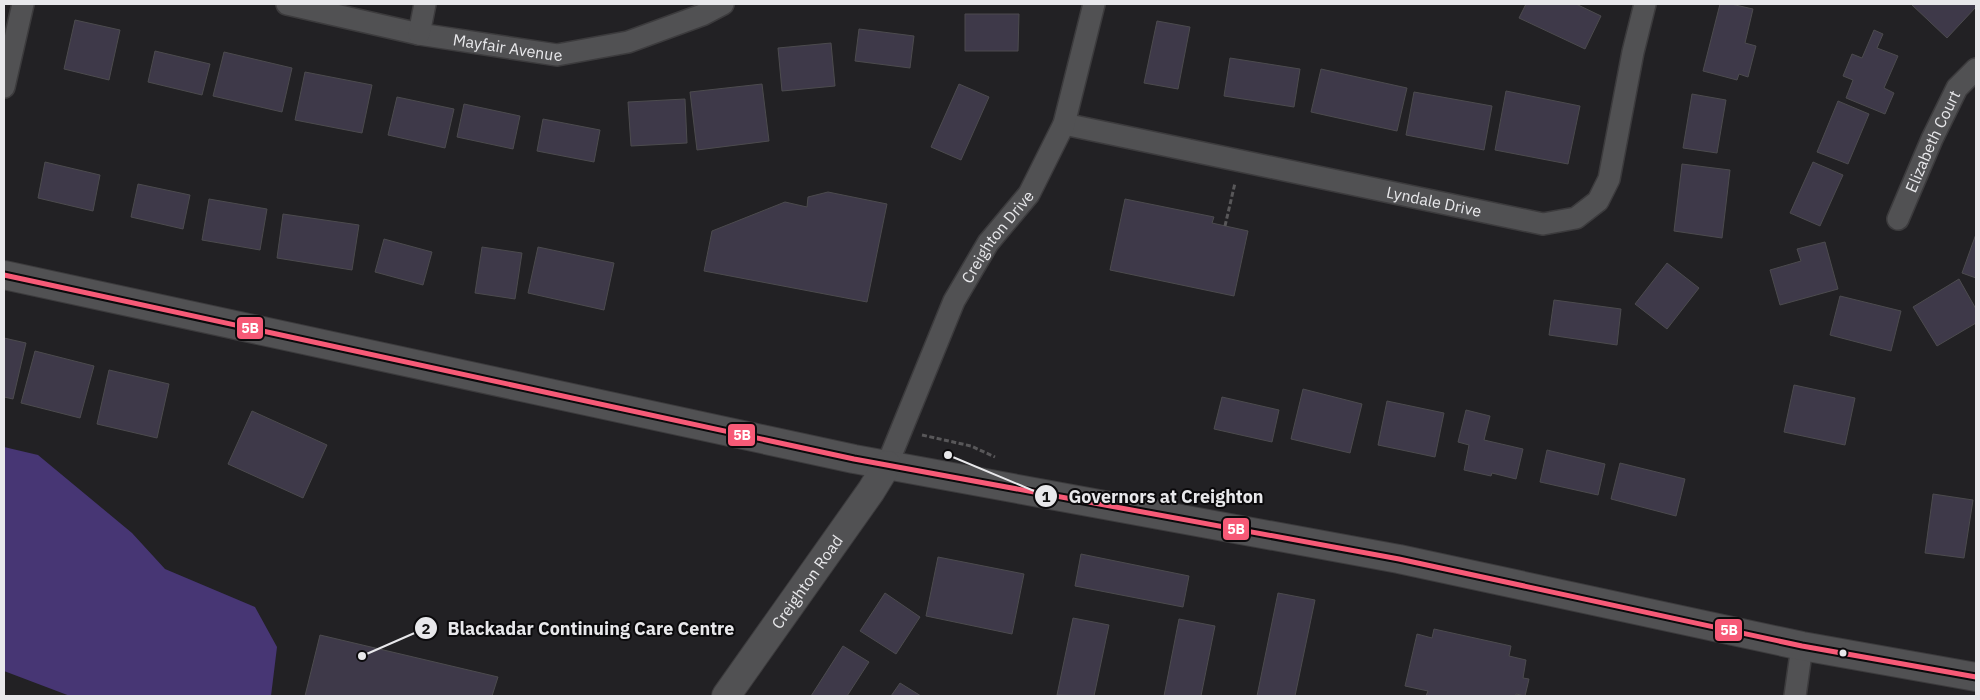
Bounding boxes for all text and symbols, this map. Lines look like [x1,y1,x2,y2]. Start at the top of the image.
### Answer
street label: Mayfair Avenue [452,29,564,65]
street label: Elizabeth Court [1901,87,1964,195]
street label: Lyndale Drive [1385,182,1483,221]
street label: Creighton Drive [957,186,1038,287]
line badge: 5B [236,316,264,340]
text: 5B [241,319,259,337]
line badge: 5B [727,423,756,447]
text: 5B [733,426,751,444]
callout: Governors at Creighton [1033,480,1274,513]
text: Governors at Creighton [1068,485,1264,508]
text: 1 [1041,487,1051,506]
line badge: 5B [1222,517,1250,541]
text: 5B [1227,520,1245,538]
street label: Creighton Road [767,531,847,633]
callout: Blackadar Continuing Care Centre [413,612,745,645]
text: Blackadar Continuing Care Centre [448,617,734,640]
line badge: 5B [1714,618,1743,642]
text: 2 [421,619,431,638]
text: 5B [1720,621,1738,639]
unlabelled marker [1838,648,1848,658]

